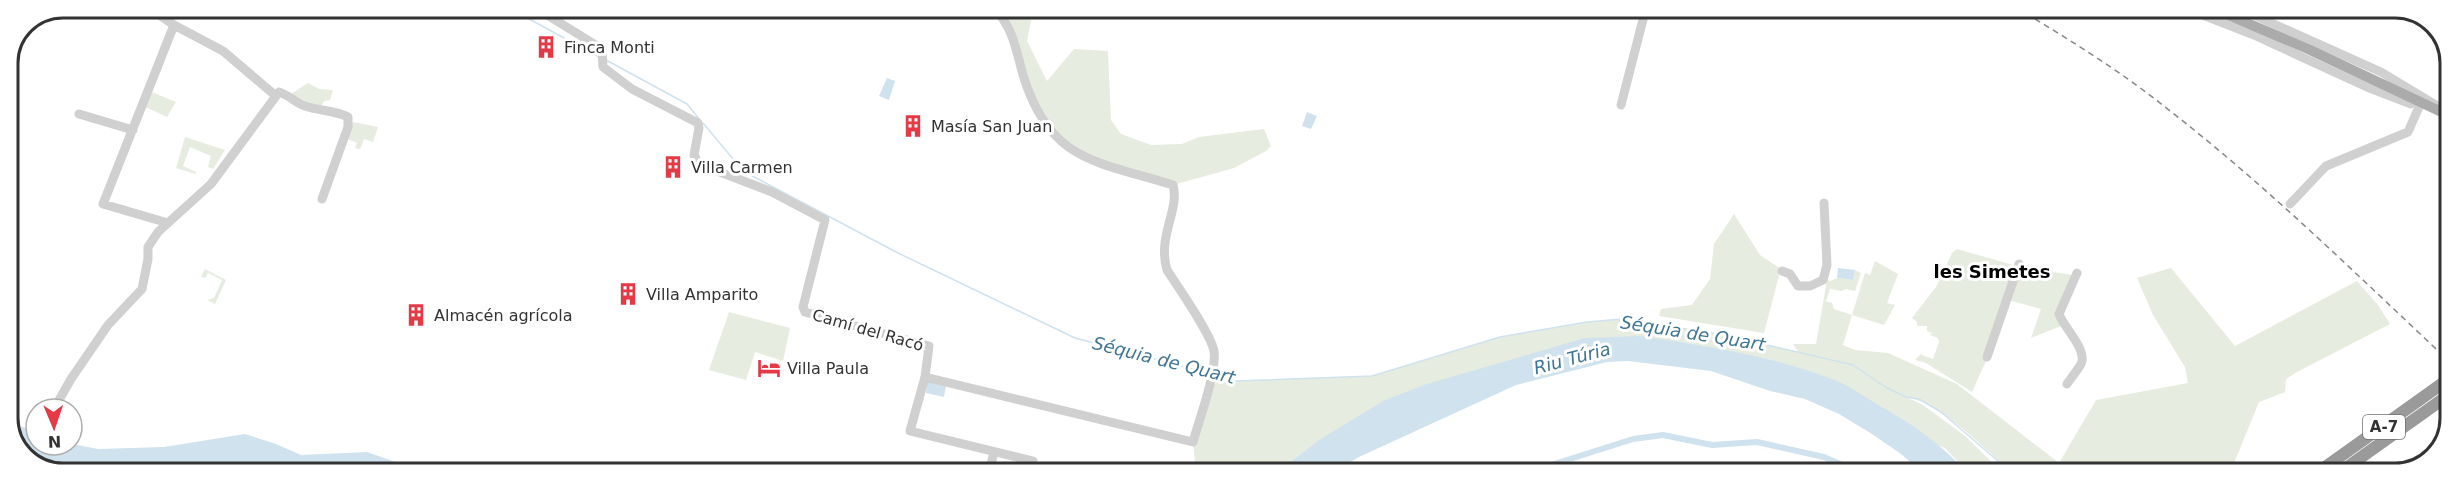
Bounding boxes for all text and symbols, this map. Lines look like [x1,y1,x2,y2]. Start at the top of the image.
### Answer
building icon: Finca Monti [533,34,559,60]
place label: Finca Monti [564,38,655,57]
building icon: Masía San Juan [900,113,926,139]
place label: Masía San Juan [931,117,1052,136]
building icon: Villa Carmen [660,154,686,180]
place label: Villa Carmen [691,158,793,177]
district label: les Simetes [1934,261,2050,282]
building icon: Villa Amparito [615,281,641,307]
place label: Villa Amparito [646,285,758,304]
building icon: Almacén agrícola [403,302,429,328]
street label: Camí del Racó [810,305,926,355]
place label: Almacén agrícola [434,306,572,325]
water label: Séquia de Quart [1619,311,1768,355]
water label: Séquia de Quart [1090,332,1238,388]
water label: Riu Túria [1531,338,1613,378]
hotel icon: Villa Paula [756,355,782,381]
place label: Villa Paula [787,359,869,378]
north arrow [24,397,84,457]
road number: A-7 [2363,415,2405,439]
text: N [47,432,62,451]

